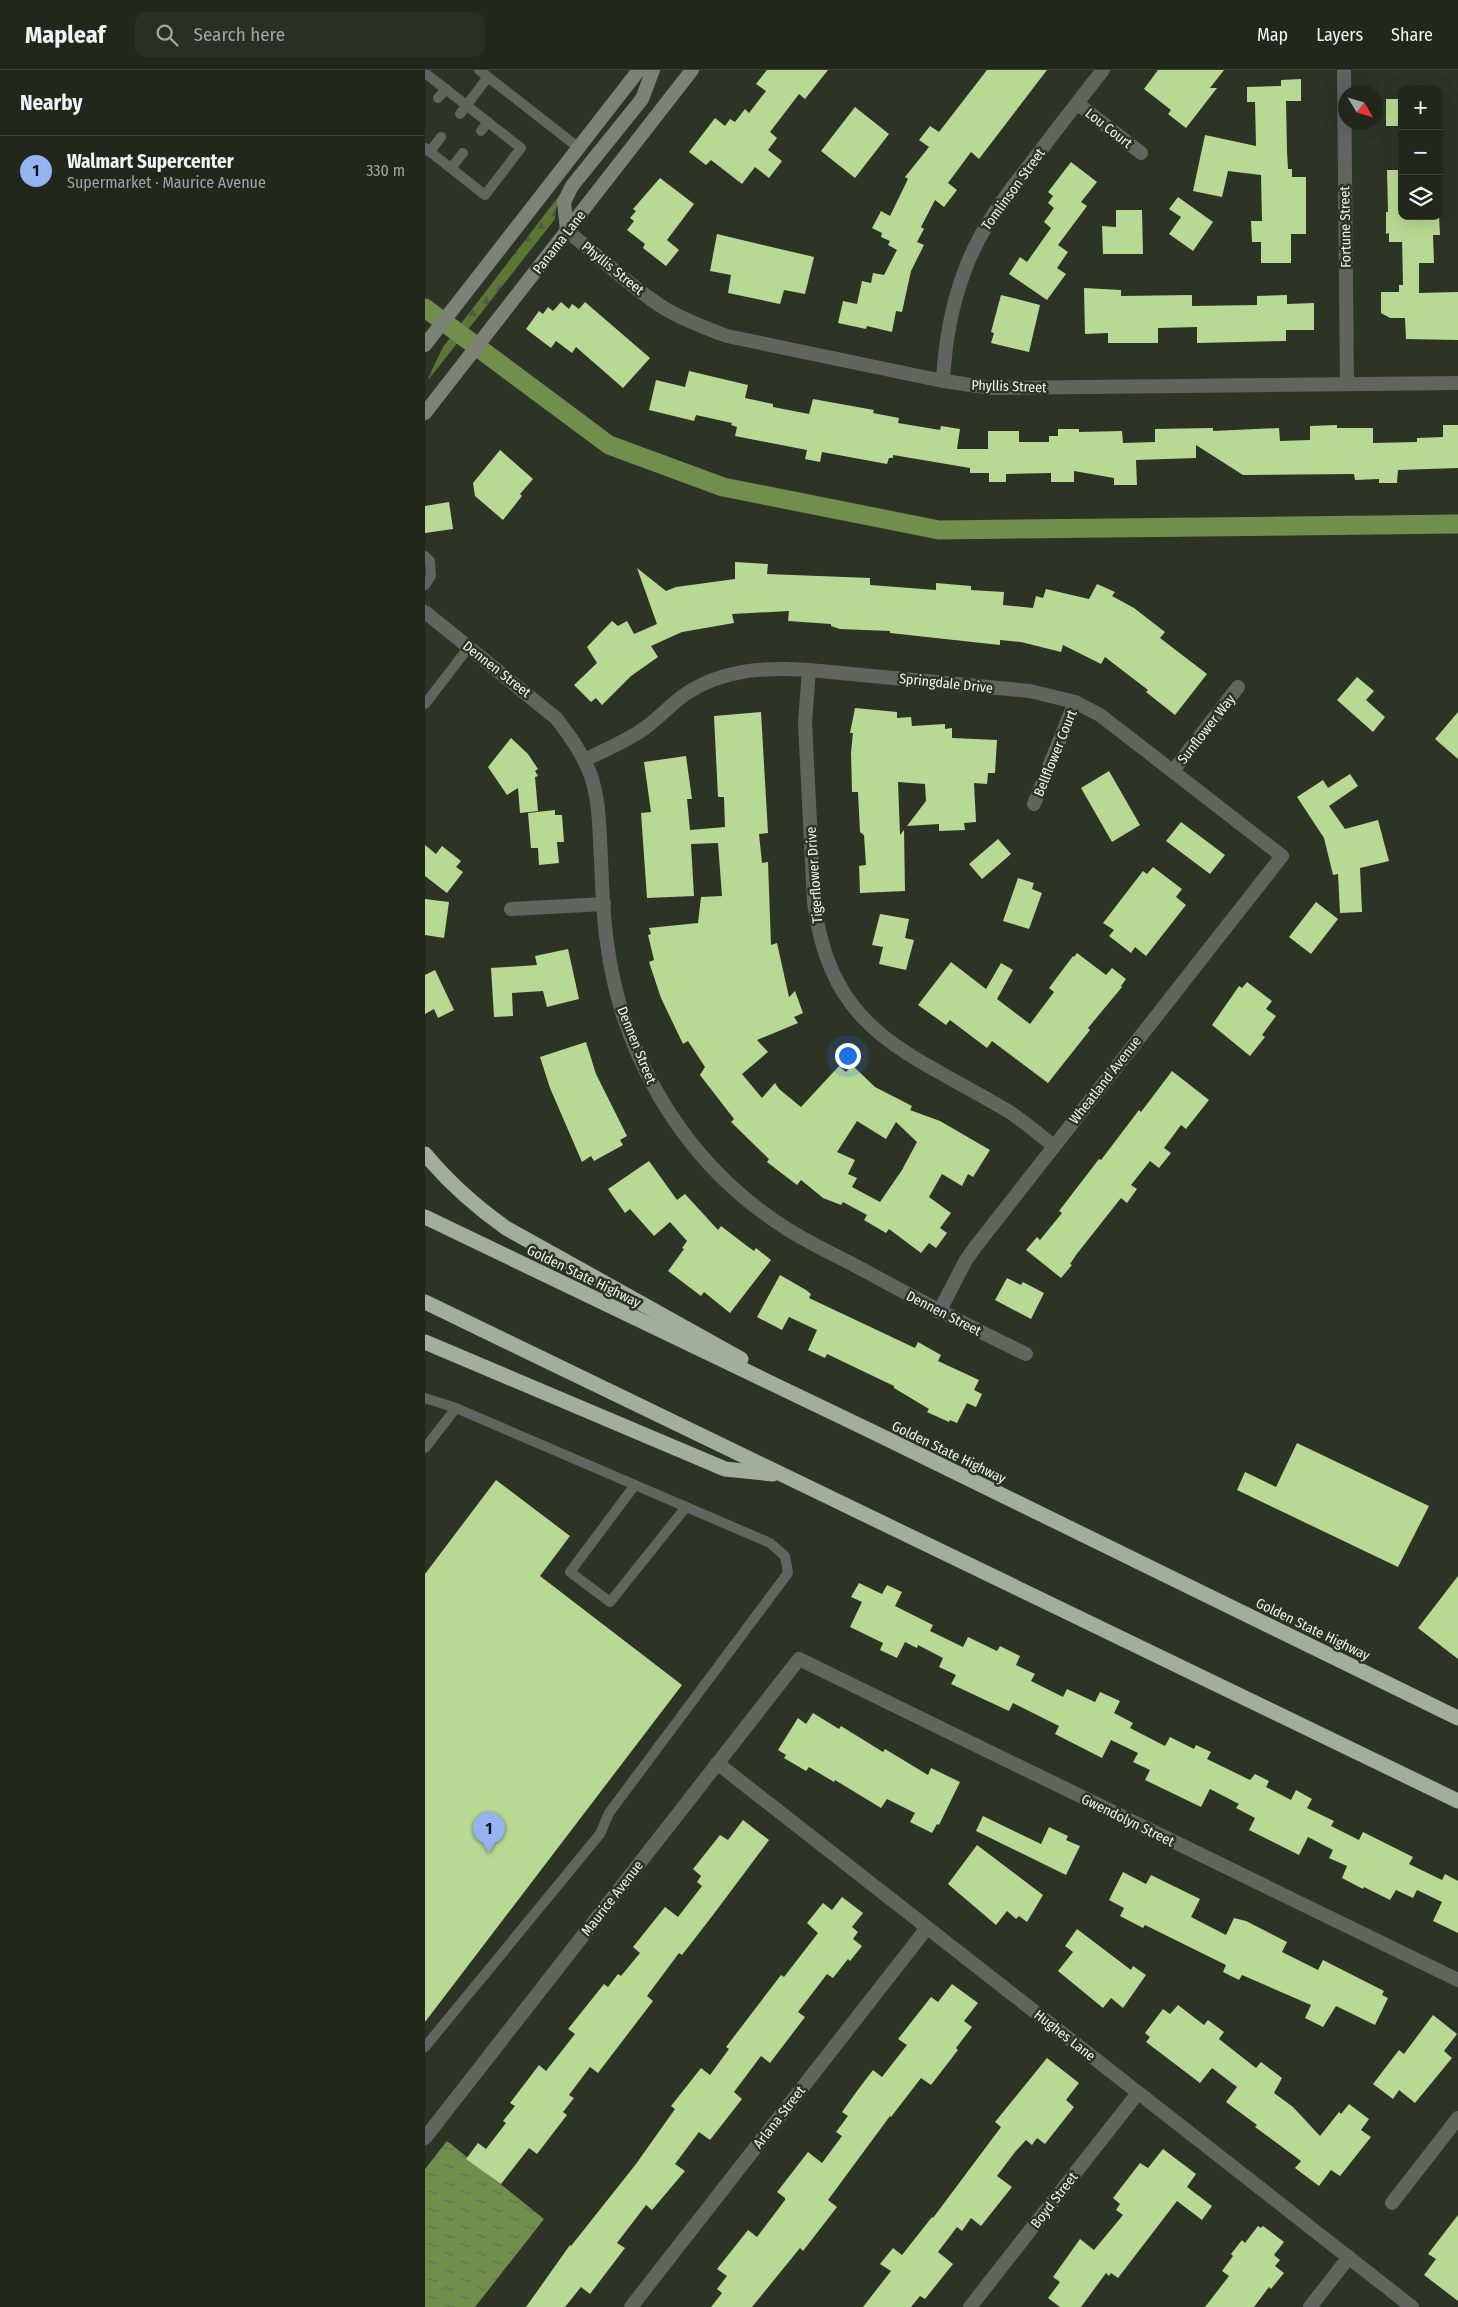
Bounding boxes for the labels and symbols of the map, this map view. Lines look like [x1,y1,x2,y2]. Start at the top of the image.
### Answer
north arrow [1338,85,1383,130]
street label: Lou Court [1082,105,1136,152]
street label: Tomlinson Street [978,145,1049,233]
street label: Fortune Street [1336,186,1355,268]
street label: Panama Lane [529,207,589,277]
street label: Phyllis Street [578,238,648,299]
street label: Phyllis Street [971,377,1047,396]
street label: Dennen Street [459,638,534,702]
street label: Springdale Drive [898,670,994,697]
street label: Sunflower Way [1174,690,1239,768]
street label: Bellflower Court [1030,707,1081,799]
street label: Tigerflower Drive [803,826,826,924]
street label: Dennen Street [613,1004,660,1087]
street label: Wheatland Avenue [1066,1033,1145,1128]
your location [835,1043,861,1069]
street label: Golden State Highway [524,1241,644,1312]
street label: Dennen Street [903,1287,984,1340]
street label: Golden State Highway [889,1417,1009,1488]
street label: Golden State Highway [1253,1594,1373,1665]
street label: Gwendolyn Street [1079,1791,1177,1850]
pin: 1 [473,1812,505,1853]
street label: Maurice Avenue [578,1857,647,1939]
street label: Hughes Lane [1031,2006,1099,2065]
street label: Arlana Street [750,2082,809,2152]
street label: Boyd Street [1027,2169,1082,2232]

